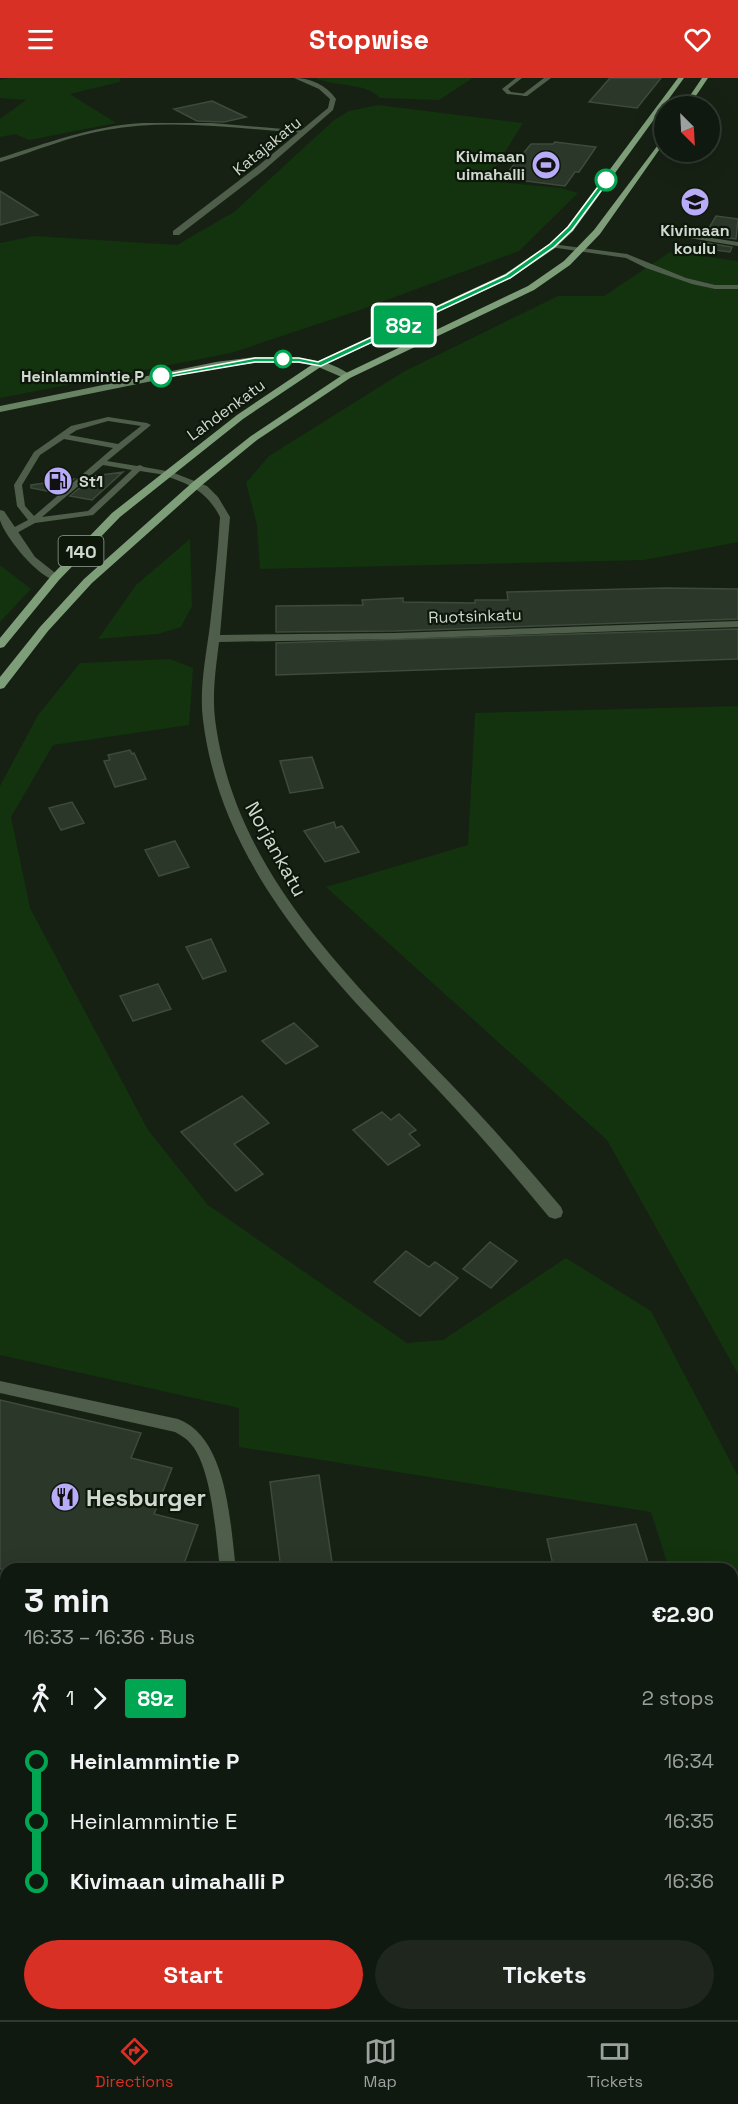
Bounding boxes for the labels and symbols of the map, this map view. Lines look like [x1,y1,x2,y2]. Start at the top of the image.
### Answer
north arrow [654,96,720,162]
street label: Katajakatu [228,112,306,180]
place label: Kivimaan uimahalli [456,146,525,185]
sports icon: Kivimaan uimahalli [530,149,562,181]
unlabelled marker [595,169,617,191]
school or university icon: Kivimaan koulu [679,186,711,218]
place label: Kivimaan koulu [660,220,730,259]
line badge: 89z [370,306,438,344]
unlabelled marker [274,350,292,368]
marker: Heinlammintie P [150,365,172,387]
place label: Heinlammintie P [21,366,144,387]
street label: Lahdenkatu [183,375,269,445]
fuel station icon: St1 [42,465,74,497]
place label: St1 [79,471,103,492]
road number: 140 [58,536,104,566]
street label: Ruotsinkatu [428,604,522,628]
street label: Norjankatu [239,797,313,901]
restaurant icon: Hesburger [49,1481,81,1513]
place label: Hesburger [86,1482,206,1513]

